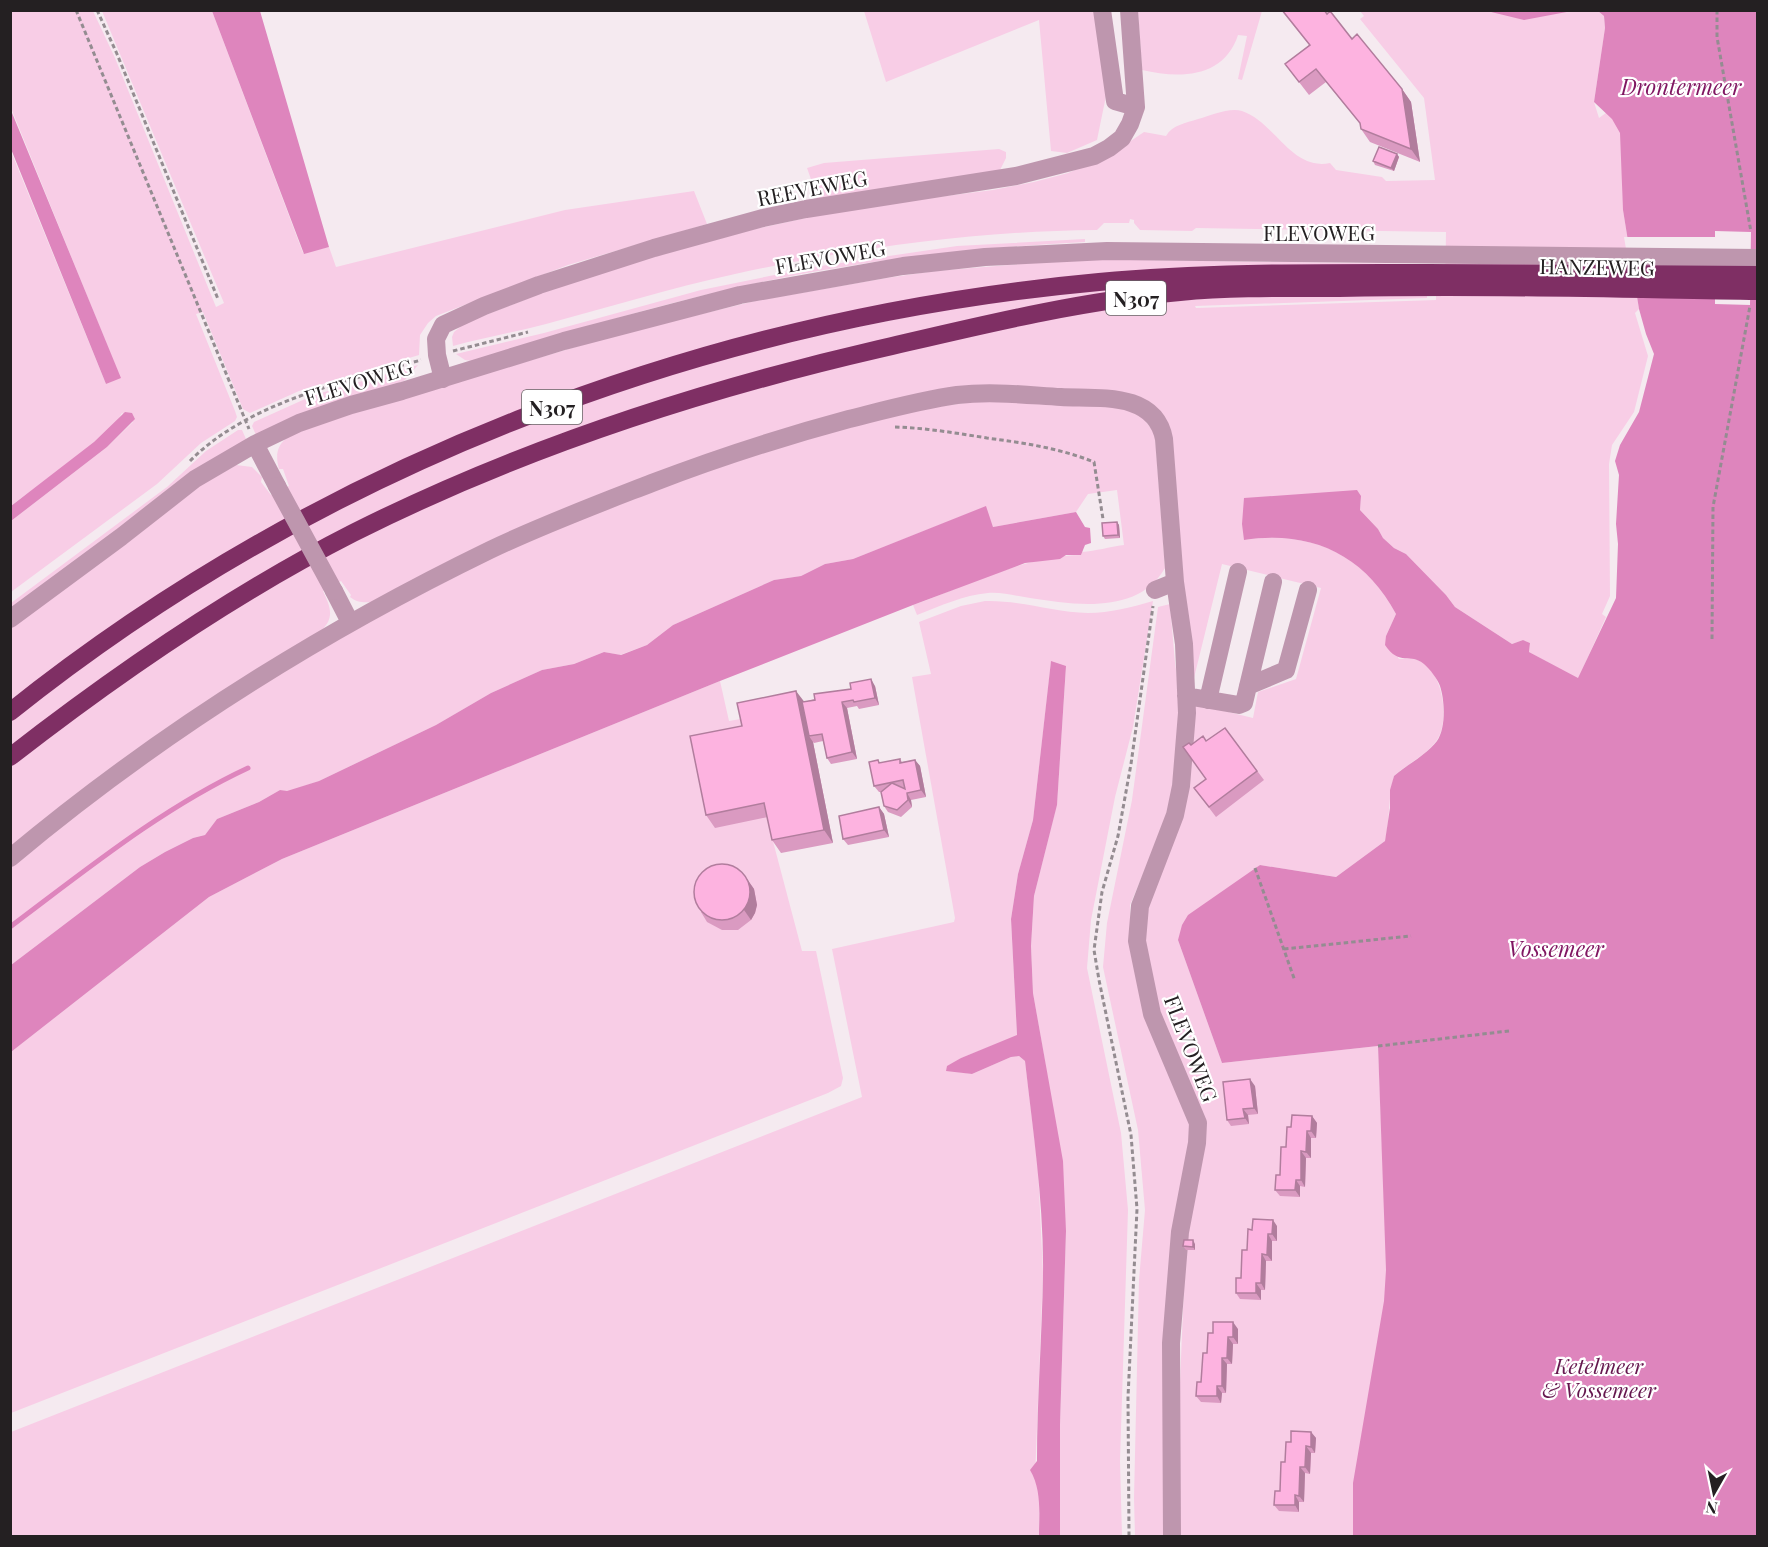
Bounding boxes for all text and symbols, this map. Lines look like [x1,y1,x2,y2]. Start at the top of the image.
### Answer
water label: Drontermeer [1620,71,1742,101]
street label: REEVEWEG [754,163,870,211]
street label: FLEVOWEG [1263,218,1375,246]
street label: FLEVOWEG [772,232,888,279]
street label: HANZEWEG [1539,251,1655,281]
road number: N307 [1106,281,1166,315]
street label: FLEVOWEG [300,351,416,411]
road number: N307 [522,390,582,424]
water label: Vossemeer [1508,933,1605,963]
street label: FLEVOWEG [1159,991,1225,1105]
park label: Ketelmeer & Vossemeer [1542,1351,1657,1403]
north arrow [1684,1463,1744,1523]
text: N [1704,1497,1719,1520]

